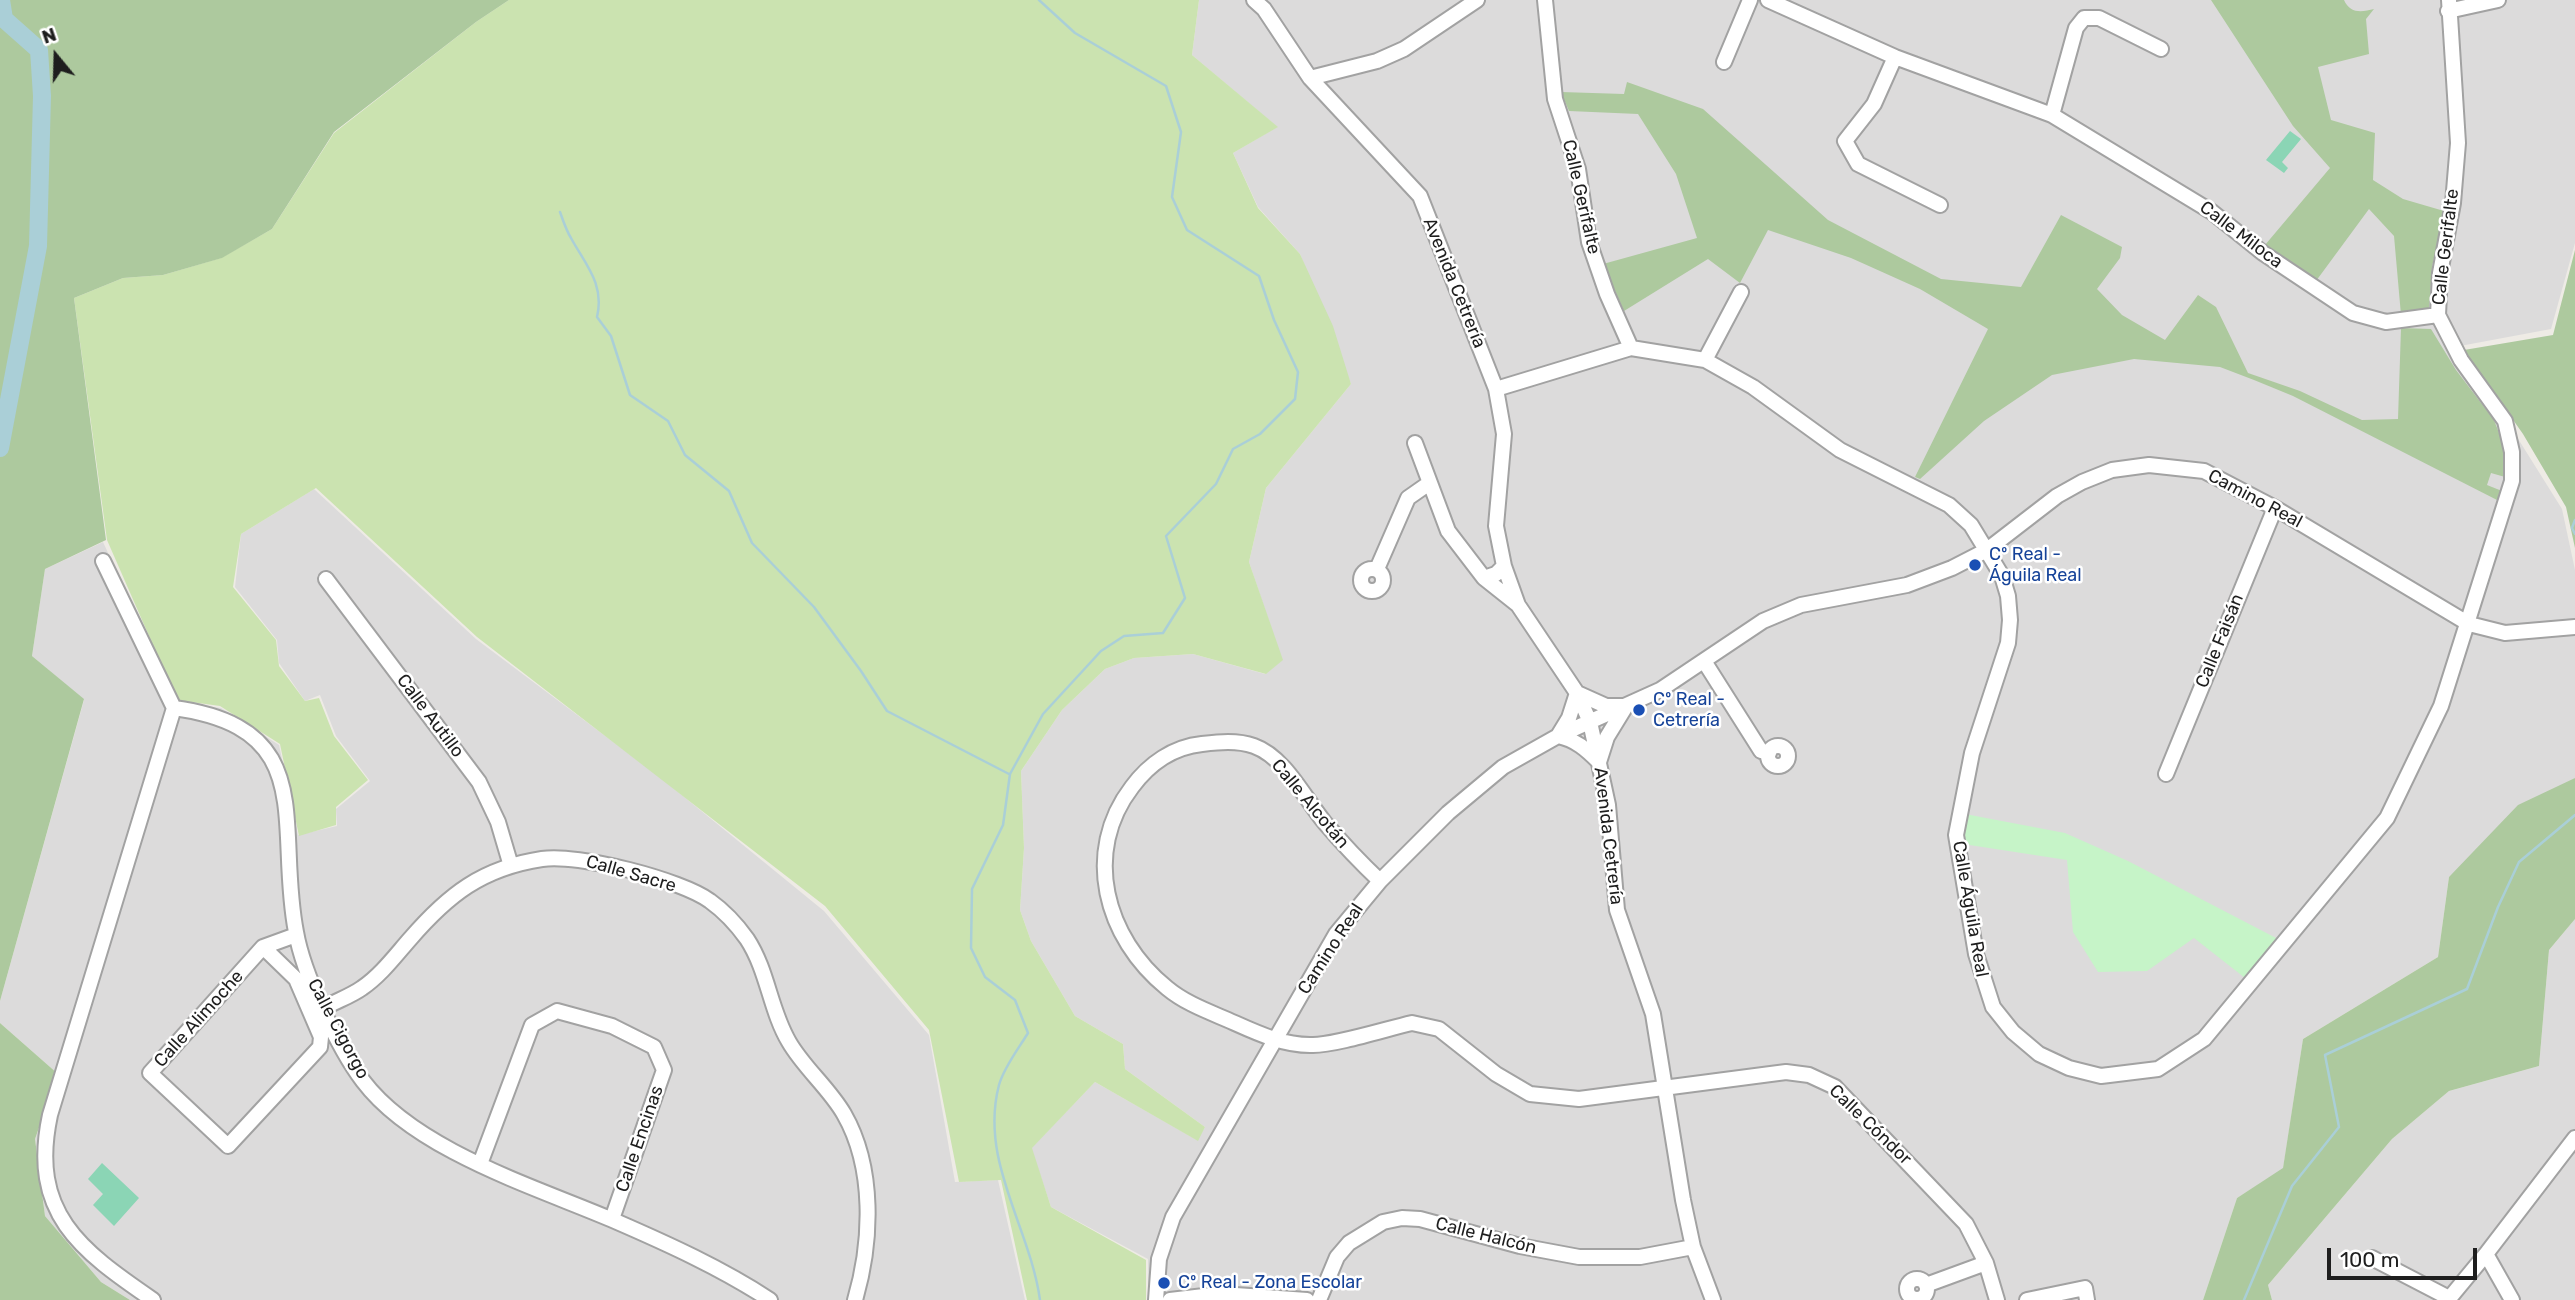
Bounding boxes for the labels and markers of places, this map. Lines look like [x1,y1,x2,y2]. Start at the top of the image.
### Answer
place label: Cº Real - Águila Real [1989,544,2082,586]
marker: Cº Real - Águila Real [1967,557,1983,573]
place label: Cº Real - Cetrería [1653,689,1725,732]
marker: Cº Real - Cetrería [1631,702,1647,718]
place label: Cº Real - Zona Escolar [1178,1272,1362,1294]
marker: Cº Real - Zona Escolar [1156,1275,1172,1291]

